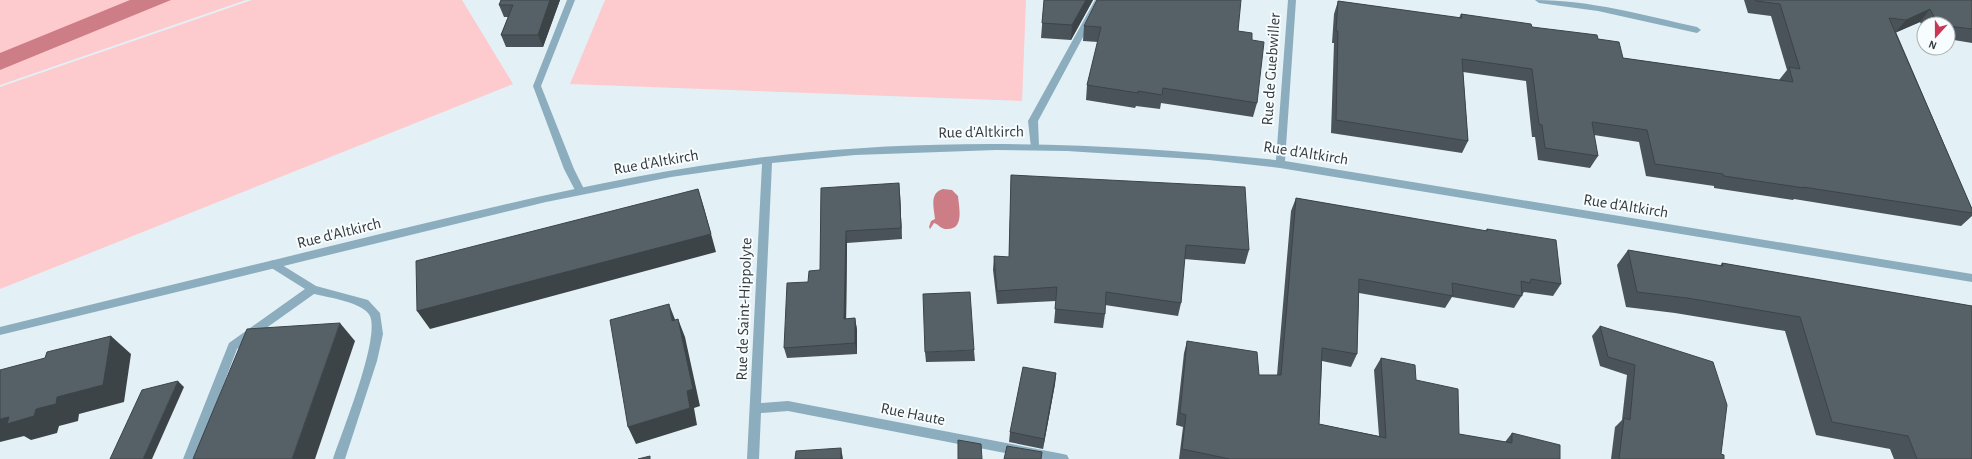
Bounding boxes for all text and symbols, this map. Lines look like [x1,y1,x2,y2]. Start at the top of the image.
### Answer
street label: Rue de Guebwiller [1259,11,1283,126]
north arrow [1916,16,1956,56]
text: N [1927,38,1938,51]
street label: Rue d'Altkirch [938,123,1024,141]
street label: Rue d'Altkirch [1262,138,1350,168]
street label: Rue d'Altkirch [612,147,700,177]
street label: Rue d'Altkirch [1582,191,1670,221]
street label: Rue d'Altkirch [295,215,383,251]
street label: Rue de Saint-Hippolyte [734,237,755,381]
street label: Rue Haute [879,400,947,428]

